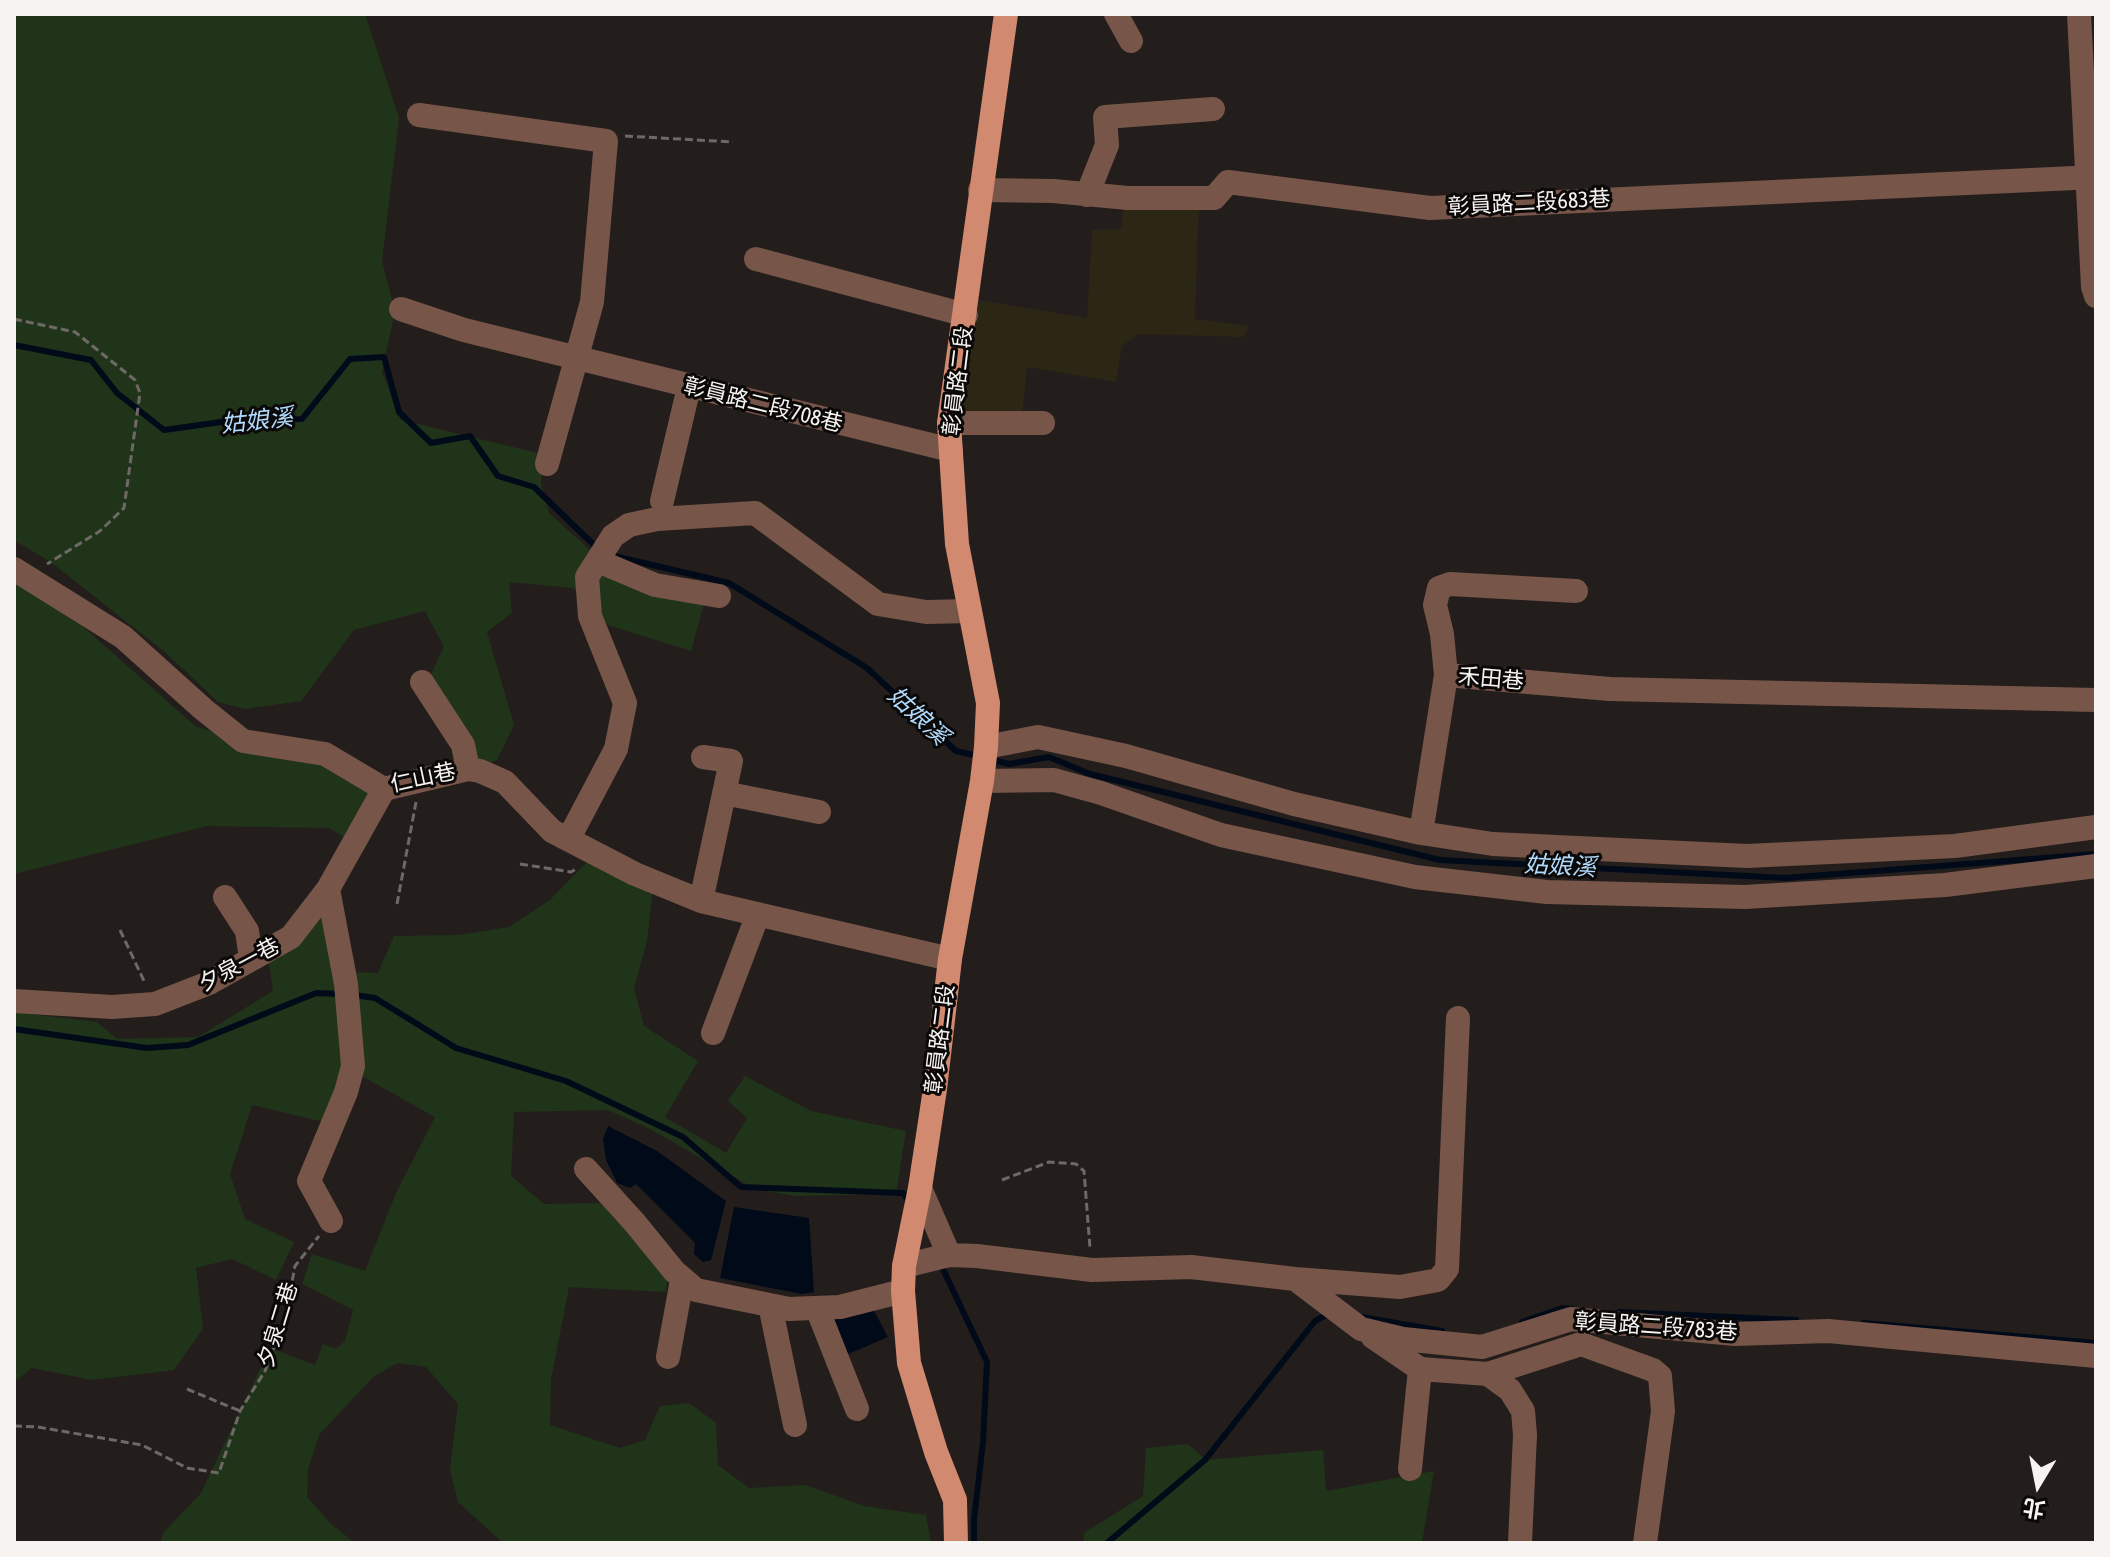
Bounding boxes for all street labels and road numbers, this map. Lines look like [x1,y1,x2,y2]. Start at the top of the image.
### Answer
street label: 彰員路二段683巷 [1447,186,1611,220]
street label: 彰員路二段 [938,325,978,437]
street label: 彰員路二段708巷 [681,372,845,438]
street label: 禾田巷 [1457,663,1525,695]
street label: 仁山巷 [388,758,458,798]
street label: 夕泉一巷 [194,933,284,997]
street label: 彰員路二段 [920,983,960,1095]
street label: 夕泉二巷 [253,1279,303,1371]
street label: 彰員路二段783巷 [1574,1308,1738,1346]

